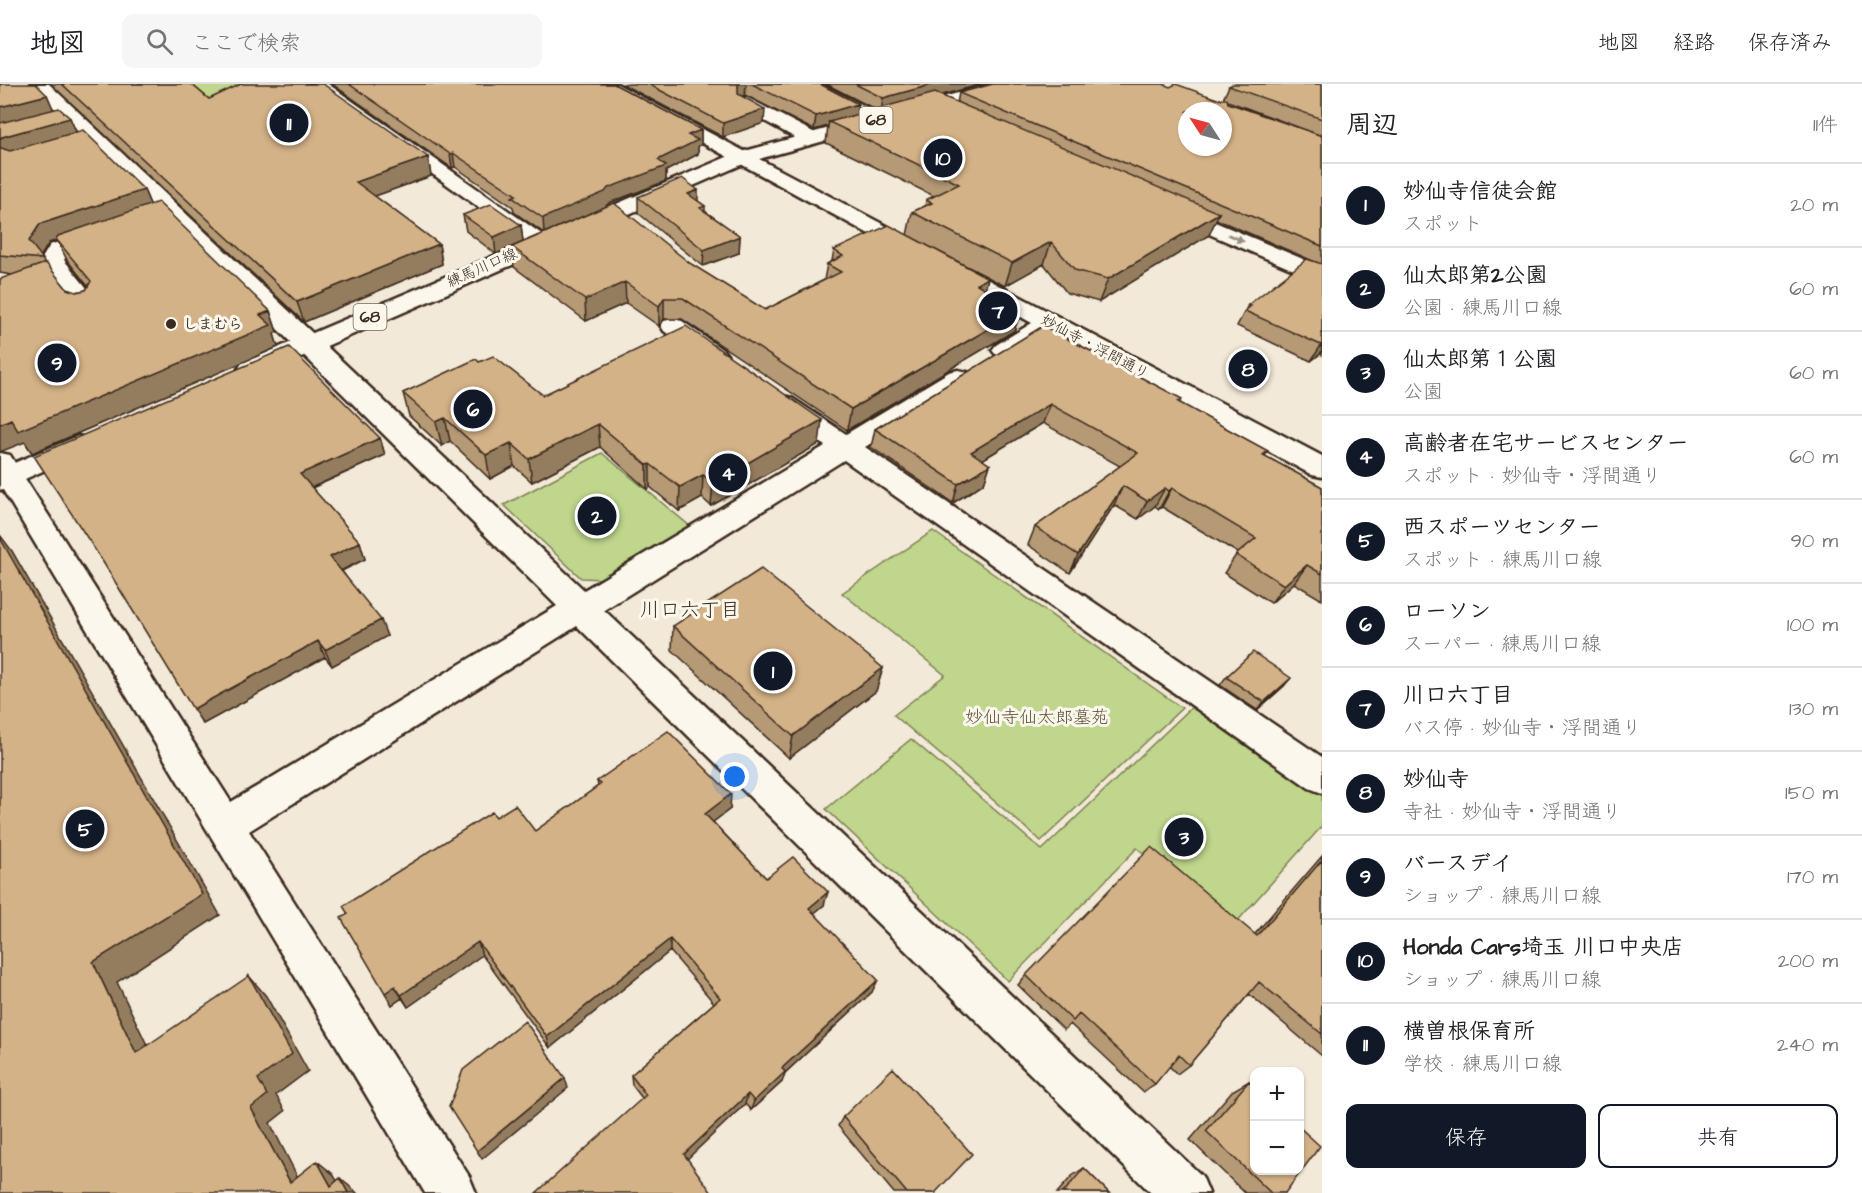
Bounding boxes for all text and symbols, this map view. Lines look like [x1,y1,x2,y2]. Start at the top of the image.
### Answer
search box [122,14,542,68]
text: 地図 [30,24,86,63]
icon: search [143,25,176,58]
text: ここで検索 [191,28,301,59]
text: 地図 [1598,28,1640,57]
text: 経路 [1673,28,1715,57]
text: 保存済み [1748,28,1832,57]
pin: 11 [270,100,308,146]
north arrow [1178,102,1232,156]
road number: 68 [860,107,892,133]
text: 周辺 [1346,107,1398,143]
text: 11件 [1813,111,1838,139]
pin: 10 [924,136,962,181]
text: 妙仙寺信徒会館 [1403,176,1557,207]
text: 1 [1364,191,1367,219]
text: 20 m [1790,191,1838,219]
text: スポット [1403,210,1483,238]
one-way arrow [1228,233,1246,243]
street label: 練馬川口線 [443,243,521,293]
text: 仙太郎第2公園 [1403,260,1548,291]
text: 2 [1360,275,1371,303]
text: 60 m [1789,275,1838,303]
pin: 7 [978,288,1018,334]
text: 公園 · 練馬川口線 [1403,294,1562,322]
road number: 68 [354,304,386,330]
street label: 妙仙寺・浮間通り [1037,310,1153,384]
place label: しまむら [183,314,243,335]
marker: しまむら [164,317,178,331]
pin: 9 [38,340,76,386]
text: 仙太郎第１公園 [1403,344,1557,375]
pin: 8 [1228,346,1268,392]
text: 3 [1360,359,1371,387]
text: 60 m [1789,359,1838,387]
text: 公園 [1403,378,1443,406]
pin: 6 [454,386,492,432]
text: 高齢者在宅サービスセンター [1403,428,1689,459]
text: 4 [1359,443,1372,471]
text: 60 m [1789,443,1838,471]
pin: 4 [708,450,748,496]
text: スポット · 妙仙寺・浮間通り [1403,462,1662,490]
pin: 2 [578,494,616,538]
text: 西スポーツセンター [1403,512,1601,543]
text: 5 [1358,527,1373,555]
text: 90 m [1790,527,1838,555]
text: スポット · 練馬川口線 [1403,546,1602,574]
district label: 川口六丁目 [640,596,740,624]
text: ローソン [1403,596,1491,627]
text: 6 [1359,611,1372,639]
text: 100 m [1787,611,1838,639]
text: スーパー · 練馬川口線 [1403,630,1601,658]
pin: 1 [754,648,792,694]
text: 川口六丁目 [1403,680,1513,711]
text: 7 [1359,695,1372,723]
text: 130 m [1789,695,1838,723]
park label: 妙仙寺仙太郎墓苑 [965,705,1109,730]
text: バス停 · 妙仙寺・浮間通り [1403,714,1642,742]
your location [720,762,749,791]
text: 妙仙寺 [1403,764,1469,795]
text: 8 [1359,779,1372,807]
text: 150 m [1785,779,1838,807]
text: 寺社 · 妙仙寺・浮間通り [1403,798,1622,826]
pin: 5 [66,806,104,852]
pin: 3 [1164,814,1204,860]
text: バースデイ [1403,848,1513,879]
text: 9 [1360,863,1371,891]
text: 170 m [1787,863,1838,891]
text: ショップ · 練馬川口線 [1403,882,1601,910]
text: Honda Cars埼玉 川口中央店 [1403,932,1684,963]
text: 10 [1358,947,1373,975]
text: 200 m [1778,947,1838,975]
text: ショップ · 練馬川口線 [1403,966,1601,994]
text: 横曽根保育所 [1403,1016,1535,1047]
text: 11 [1363,1031,1368,1059]
text: 240 m [1777,1031,1838,1059]
text: 学校 · 練馬川口線 [1403,1050,1562,1078]
map controls [1250,1067,1304,1175]
button: + [1250,1067,1304,1121]
button: 保存 [1346,1104,1586,1168]
button: 共有 [1598,1104,1838,1168]
button: − [1250,1121,1304,1175]

